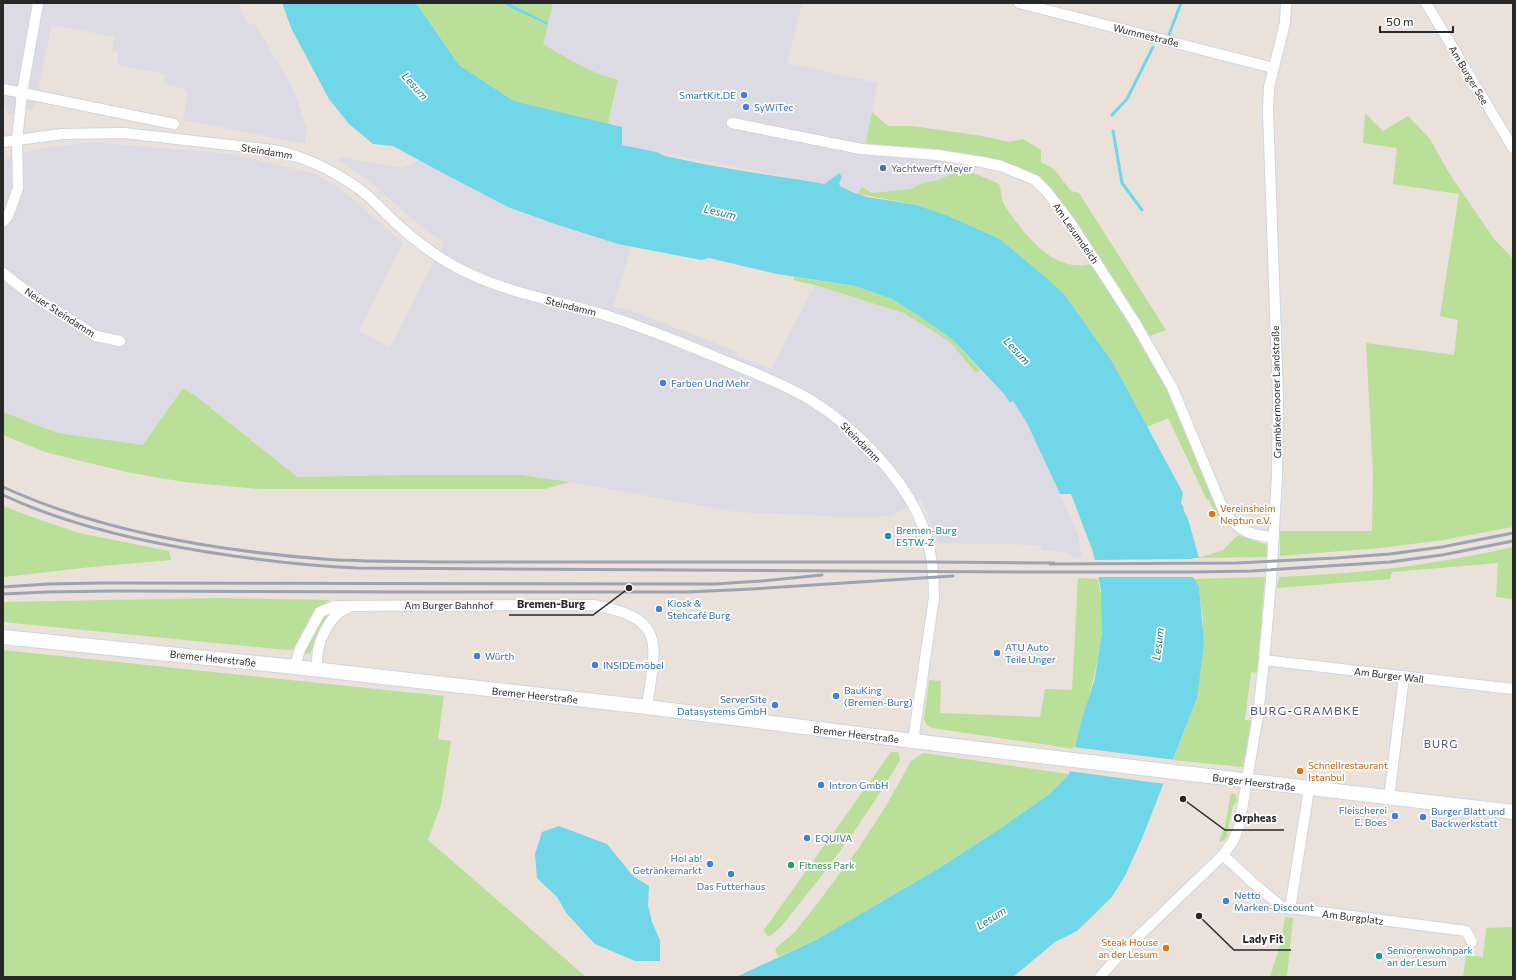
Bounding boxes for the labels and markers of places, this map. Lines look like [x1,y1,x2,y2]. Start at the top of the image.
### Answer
place label: SmartKit.DE [679,89,736,101]
marker: SmartKit.DE [739,90,749,100]
place label: SyWiTec [754,101,793,113]
marker: SyWiTec [741,102,751,112]
place label: Yachtwerft Meyer [891,162,973,174]
marker: Yachtwerft Meyer [878,163,888,173]
place label: Farben Und Mehr [671,377,750,389]
marker: Farben Und Mehr [658,378,668,388]
place label: Vereinsheim Neptun e.V. [1220,502,1276,526]
marker: Vereinsheim Neptun e.V. [1207,509,1217,519]
place label: Bremen-Burg ESTW-Z [896,524,958,548]
marker: Bremen-Burg ESTW-Z [883,531,893,541]
callout: Bremen-Burg [509,592,593,615]
place label: Kiosk & Stehcafé Burg [667,597,731,621]
marker: Kiosk & Stehcafé Burg [654,604,664,614]
place label: ATU Auto Teile Unger [1005,641,1056,665]
marker: ATU Auto Teile Unger [992,648,1002,658]
place label: Würth [485,650,514,662]
marker: Würth [472,651,482,661]
place label: INSIDEmöbel [603,659,664,671]
marker: INSIDEmöbel [590,660,600,670]
place label: BauKing (Bremen-Burg) [844,684,913,708]
marker: BauKing (Bremen-Burg) [831,691,841,701]
place label: ServerSite Datasystems GmbH [677,693,767,717]
marker: ServerSite Datasystems GmbH [770,700,780,710]
place label: Schnellrestaurant Istanbul [1308,759,1388,783]
marker: Schnellrestaurant Istanbul [1295,766,1305,776]
place label: Intron GmbH [829,779,889,791]
marker: Intron GmbH [816,780,826,790]
place label: Fleischerei E. Boes [1339,804,1387,828]
place label: Burger Blatt und Backwerkstatt [1431,805,1505,829]
callout: Orpheas [1225,807,1284,830]
marker: Fleischerei E. Boes [1390,811,1400,821]
marker: Burger Blatt und Backwerkstatt [1418,812,1428,822]
place label: EQUIVA [815,832,852,844]
marker: EQUIVA [802,833,812,843]
place label: Hol ab! Getränkemarkt [633,852,702,876]
marker: Hol ab! Getränkemarkt [705,859,715,869]
place label: Fitness Park [799,859,855,871]
marker: Fitness Park [786,860,796,870]
marker: Das Futterhaus [726,869,736,879]
place label: Das Futterhaus [697,880,766,892]
place label: Netto Marken-Discount [1234,889,1314,913]
marker: Netto Marken-Discount [1221,896,1231,906]
callout: Lady Fit [1234,927,1291,950]
place label: Steak House an der Lesum [1098,936,1158,960]
marker: Steak House an der Lesum [1161,943,1171,953]
place label: Seniorenwohnpark an der Lesum [1387,944,1474,968]
marker: Seniorenwohnpark an der Lesum [1374,951,1384,961]

